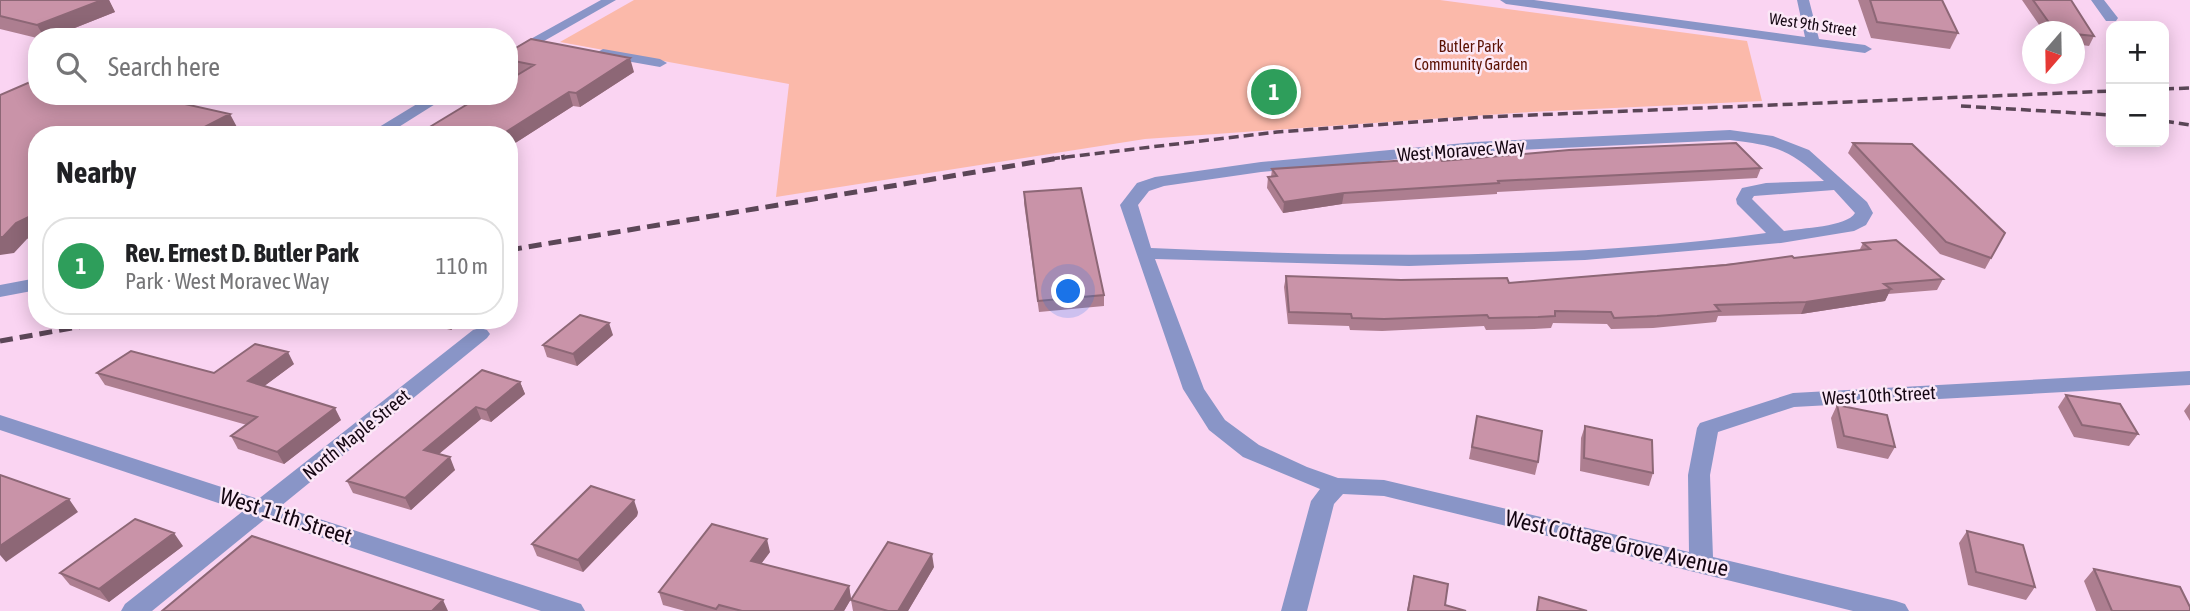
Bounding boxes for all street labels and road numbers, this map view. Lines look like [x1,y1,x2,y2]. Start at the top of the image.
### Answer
street label: West 9th Street [1768,9,1858,39]
street label: West Moravec Way [1396,135,1526,165]
street label: West 10th Street [1822,381,1936,409]
street label: North Maple Street [298,384,414,484]
street label: West 11th Street [217,482,355,550]
street label: West Cottage Grove Avenue [1503,505,1731,581]

